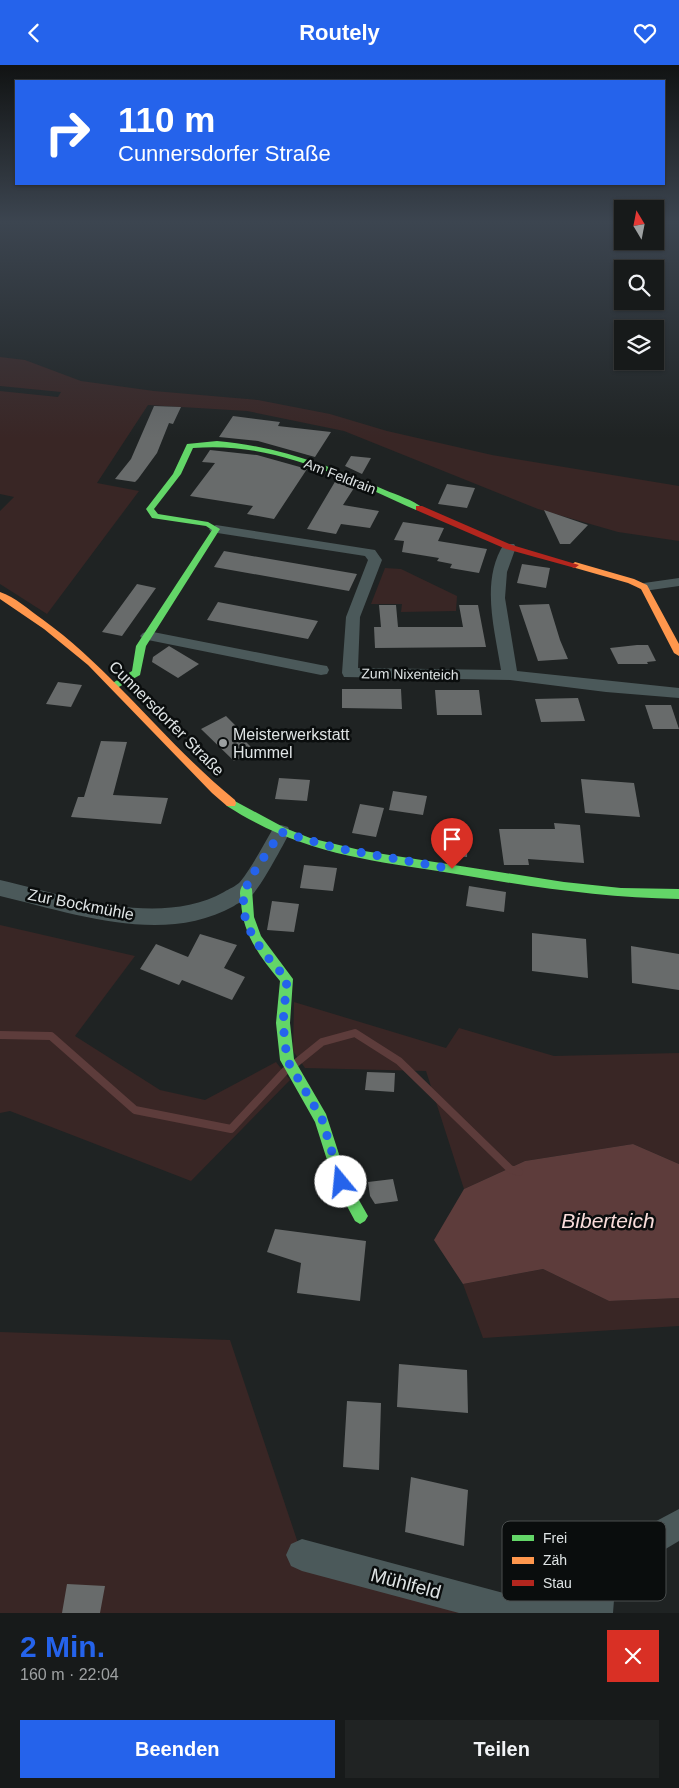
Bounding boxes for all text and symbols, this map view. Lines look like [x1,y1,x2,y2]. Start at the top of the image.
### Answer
icon: back [20,19,48,47]
icon: heart [631,19,659,47]
text: Routely [299,20,380,45]
icon: right [35,100,100,165]
text: 110 m [118,100,215,139]
text: Cunnersdorfer Straße [118,141,331,166]
north arrow [614,200,664,250]
map controls [614,200,664,370]
button: search [614,260,664,310]
button: layers [614,320,664,370]
street label: Am Feldrain [302,455,378,497]
street label: Cunnersdorfer Straße [106,658,227,779]
street label: Zum Nixenteich [361,665,459,683]
place label: Meisterwerkstatt Hummel [233,726,350,761]
marker: Meisterwerkstatt Hummel [217,737,229,749]
pin [431,818,473,869]
icon: arrive [438,825,466,853]
street label: Zur Bockmühle [26,886,135,923]
position arrow [314,1155,366,1207]
water label: Biberteich [561,1209,655,1232]
legend [502,1521,666,1601]
text: Frei [543,1530,567,1546]
text: Zäh [543,1552,567,1568]
street label: Mühlfeld [368,1564,443,1603]
text: Stau [543,1575,572,1591]
text: 2 Min. [20,1630,105,1663]
button: close [607,1630,659,1682]
text: 160 m · 22:04 [20,1666,119,1683]
button: Beenden [20,1720,335,1778]
button: Teilen [345,1720,659,1778]

